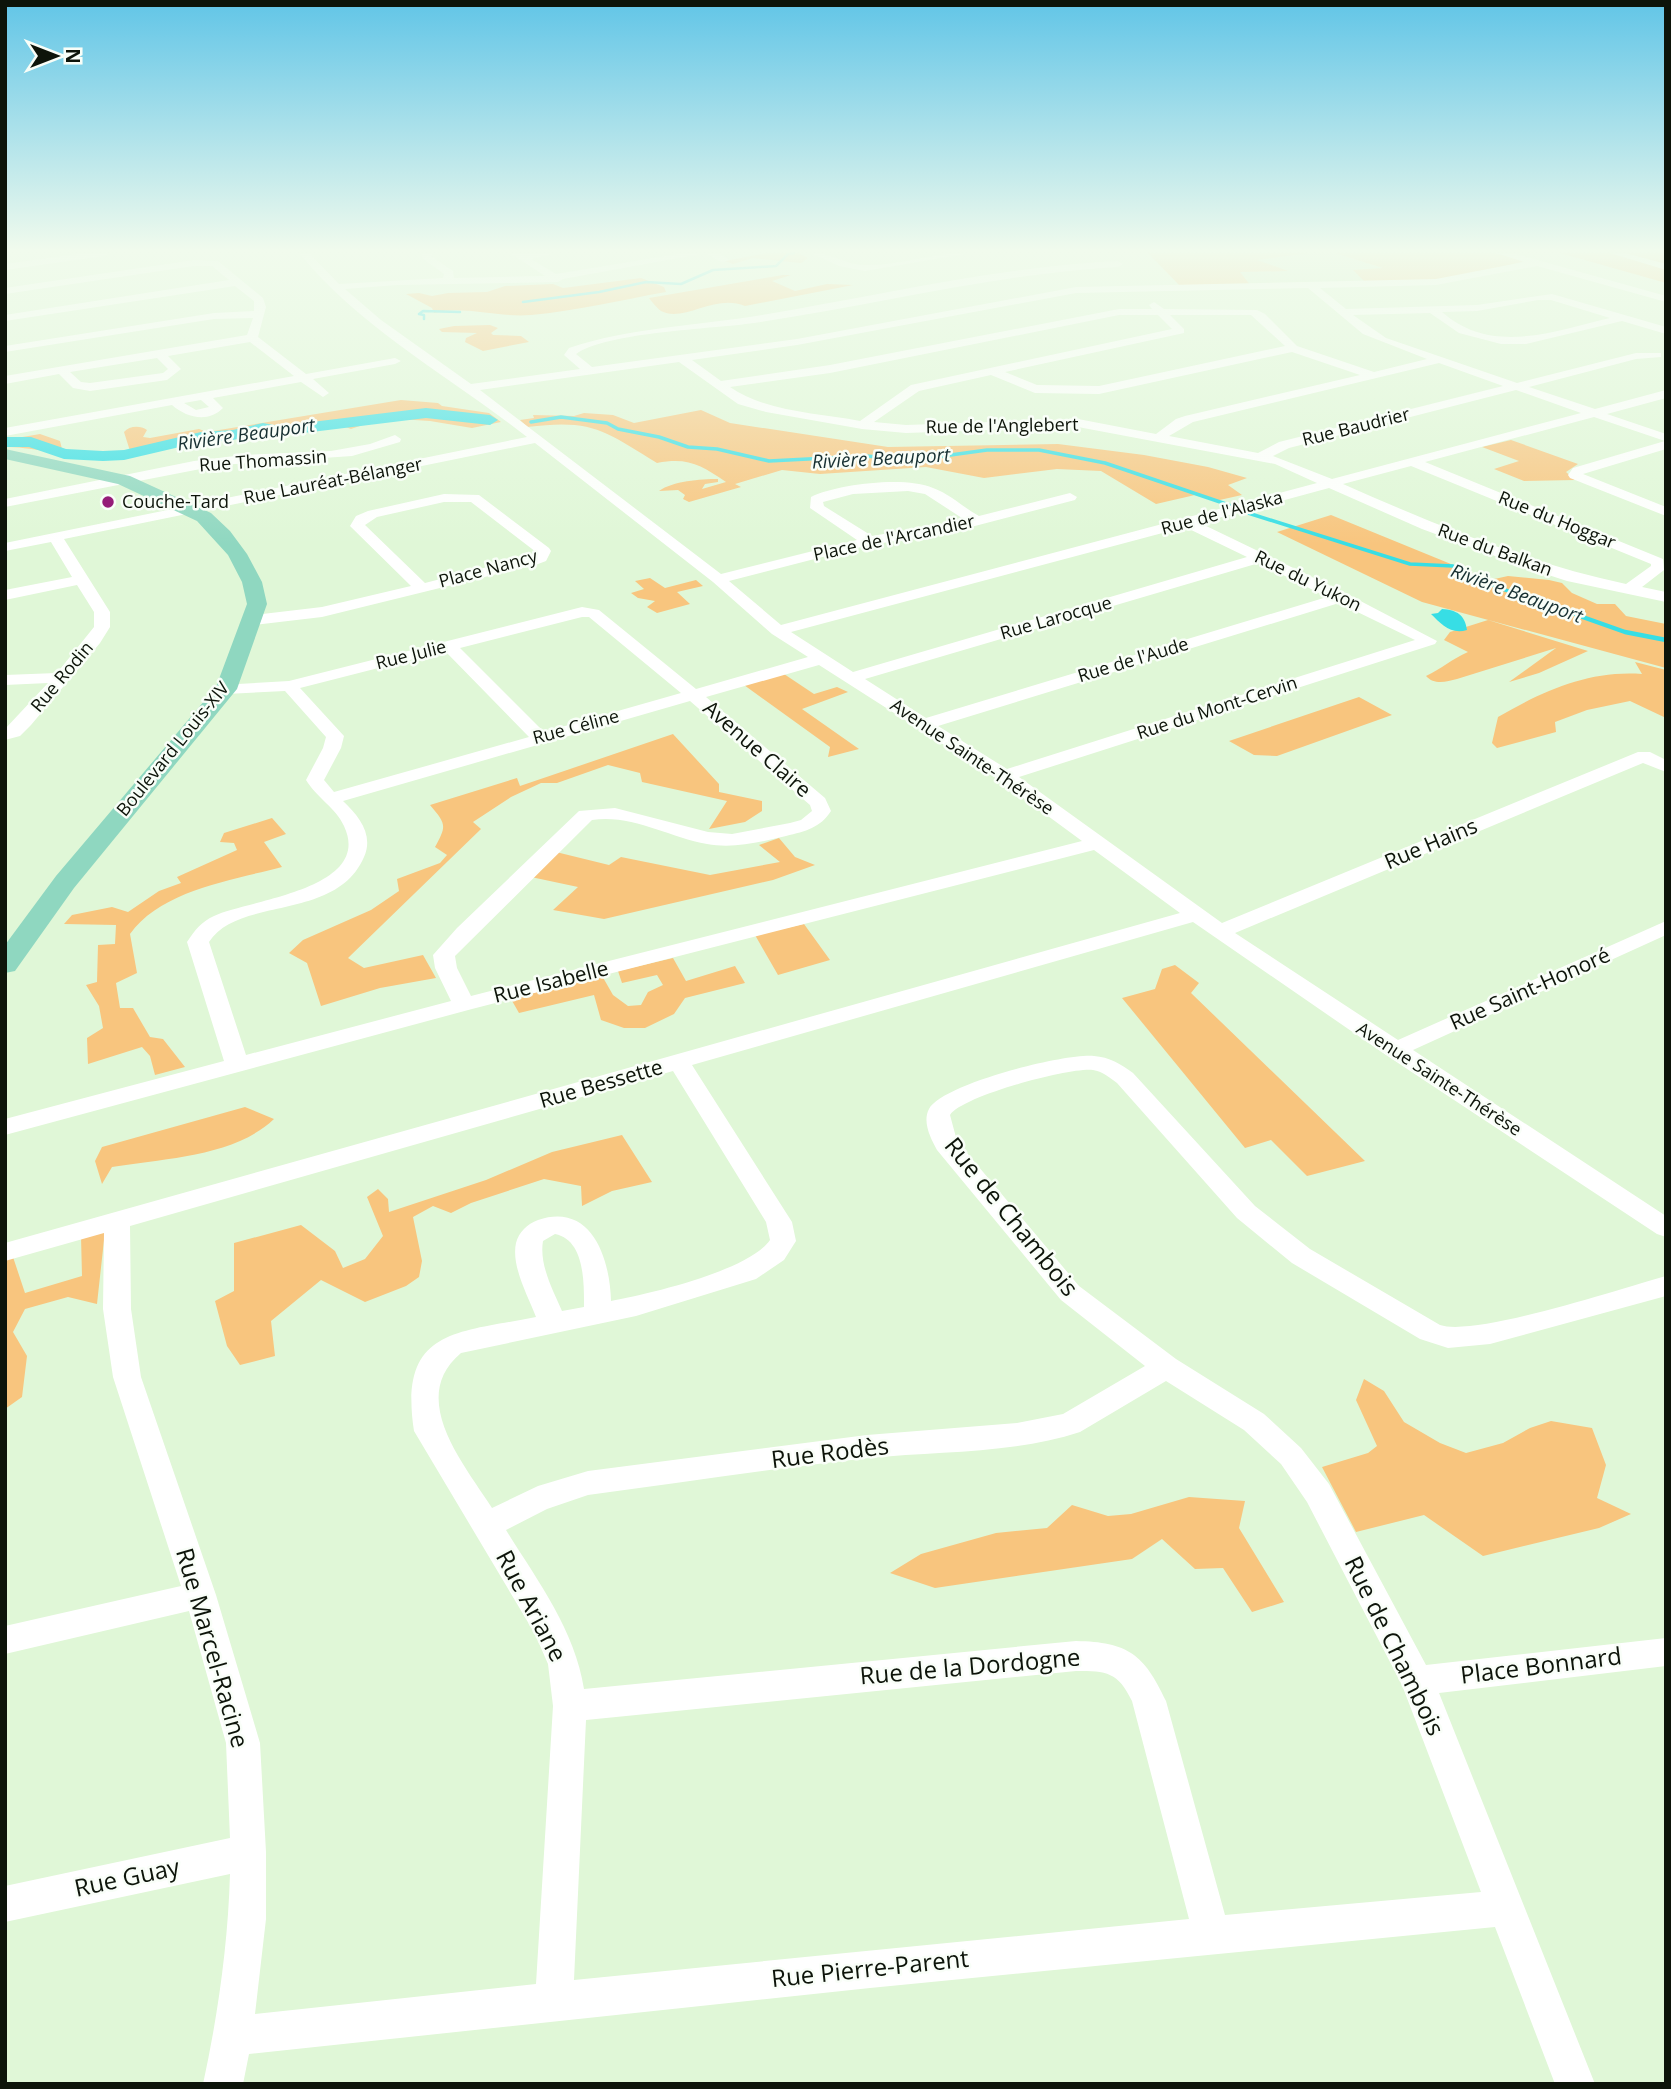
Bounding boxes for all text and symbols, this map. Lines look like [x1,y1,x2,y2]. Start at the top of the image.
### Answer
north arrow [21,21,91,91]
text: N [60,48,86,64]
street label: Rue Baudrier [1299,401,1413,451]
water label: Rivière Beauport [176,411,317,457]
street label: Rue de l'Anglebert [925,412,1079,438]
water label: Rivière Beauport [811,441,952,475]
street label: Rue Thomassin [198,444,328,476]
street label: Rue Lauréat-Bélanger [241,451,425,509]
street label: Rue de l'Alaska [1158,484,1285,540]
street label: Rue du Hoggar [1495,485,1620,554]
place label: Couche-Tard [122,489,229,513]
marker: Couche-Tard [100,494,116,510]
street label: Place de l'Arcandier [811,508,977,566]
street label: Rue du Balkan [1435,517,1556,581]
street label: Place Nancy [436,543,541,593]
street label: Rue du Yukon [1251,544,1366,616]
water label: Rivière Beauport [1447,557,1587,629]
street label: Rue Larocque [997,590,1114,644]
street label: Rue de l'Aude [1074,631,1191,687]
street label: Rue Julie [373,634,449,674]
street label: Rue Rodin [25,636,98,717]
street label: Rue du Mont-Cervin [1133,670,1300,744]
street label: Boulevard Louis-XIV [110,676,234,821]
street label: Avenue Sainte-Thérèse [886,692,1059,820]
street label: Avenue Claire [698,694,818,803]
street label: Rue Céline [530,703,622,749]
street label: Rue Hains [1380,811,1481,875]
street label: Rue Saint-Honoré [1445,940,1614,1036]
street label: Rue Isabelle [490,953,611,1009]
street label: Avenue Sainte-Thérèse [1352,1016,1527,1141]
street label: Rue Bessette [536,1052,666,1114]
street label: Rue de Chambois [938,1130,1087,1302]
street label: Rue Rodès [769,1428,890,1475]
street label: Rue Marcel-Racine [169,1544,258,1751]
street label: Rue Ariane [489,1544,575,1667]
street label: Rue de Chambois [1338,1550,1453,1741]
street label: Place Bonnard [1458,1638,1623,1691]
street label: Rue de la Dordogne [858,1639,1082,1692]
street label: Rue Guay [71,1849,183,1904]
street label: Rue Pierre-Parent [769,1941,970,1994]

